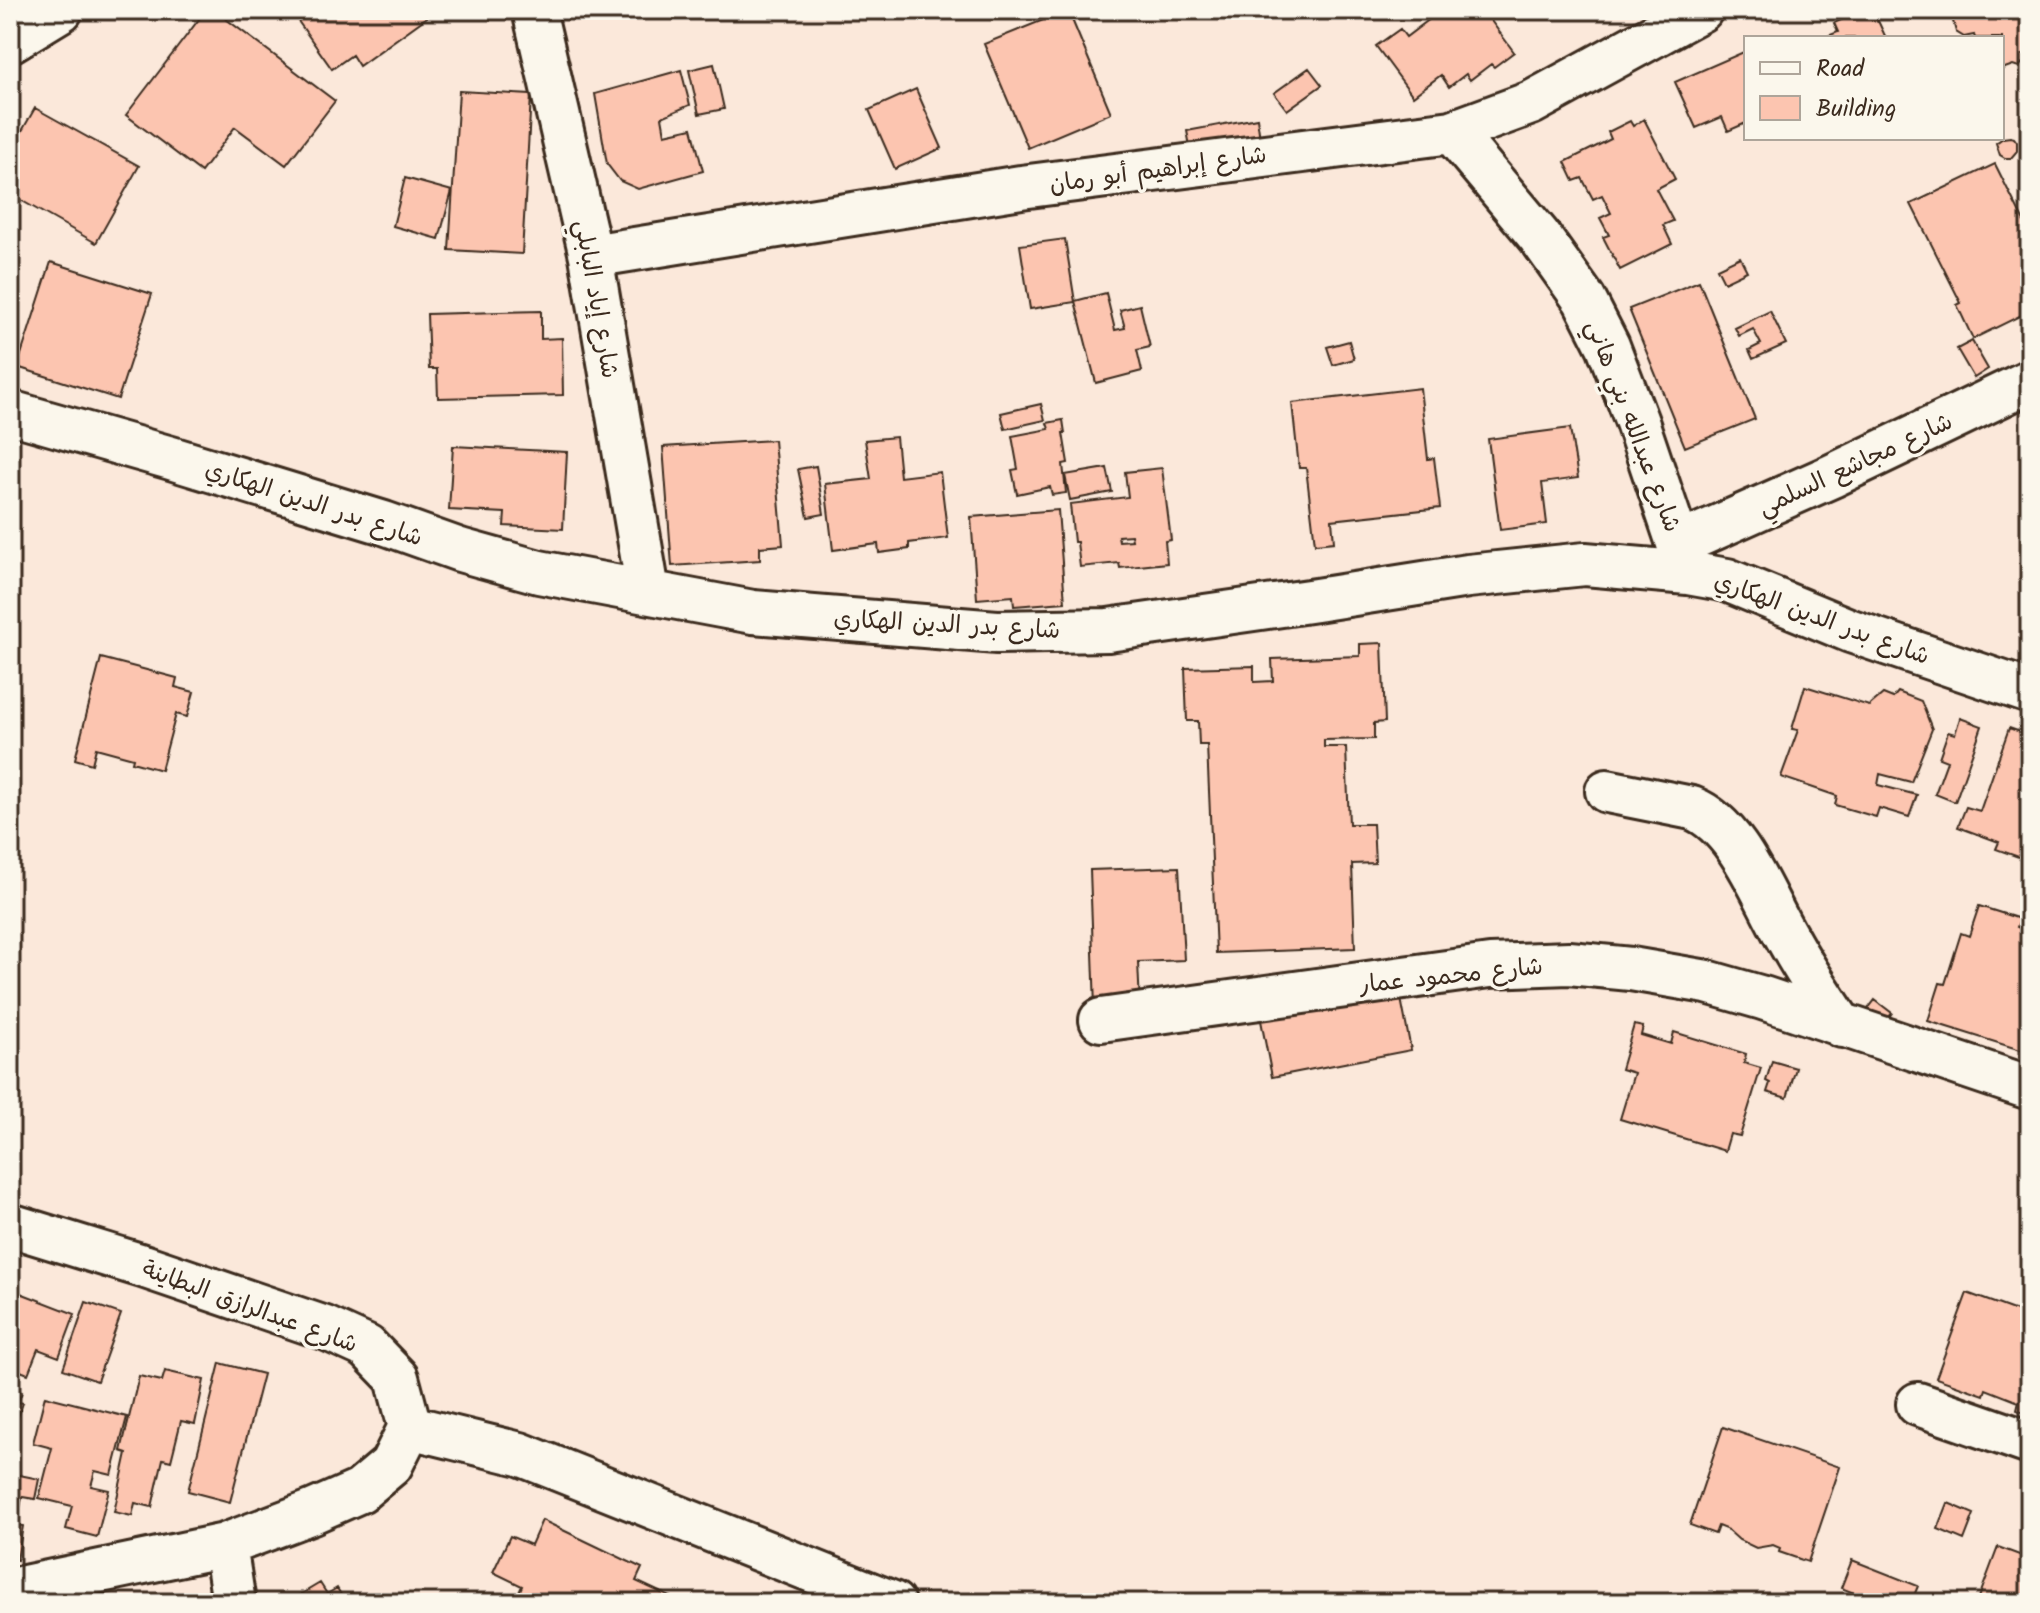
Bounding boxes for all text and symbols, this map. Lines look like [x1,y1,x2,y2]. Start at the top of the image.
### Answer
legend [1744,36,2004,140]
text: Road [1816,50,1865,89]
text: Building [1816,90,1896,129]
street label: شارع إبراهيم أبو رمان [1047,136,1269,205]
street label: شارع إياد البابلي [562,217,629,381]
street label: شارع عبدالله بني هاني [1574,315,1691,538]
street label: شارع مجاشع السلمي [1752,403,1960,528]
street label: شارع بدر الدين الهكاري [200,451,427,558]
street label: شارع بدر الدين الهكاري [1708,562,1935,677]
street label: شارع بدر الدين الهكاري [833,600,1061,651]
street label: شارع محمود عمار [1357,947,1545,1006]
street label: شارع عبدالرازق البطاينة [136,1250,363,1365]

